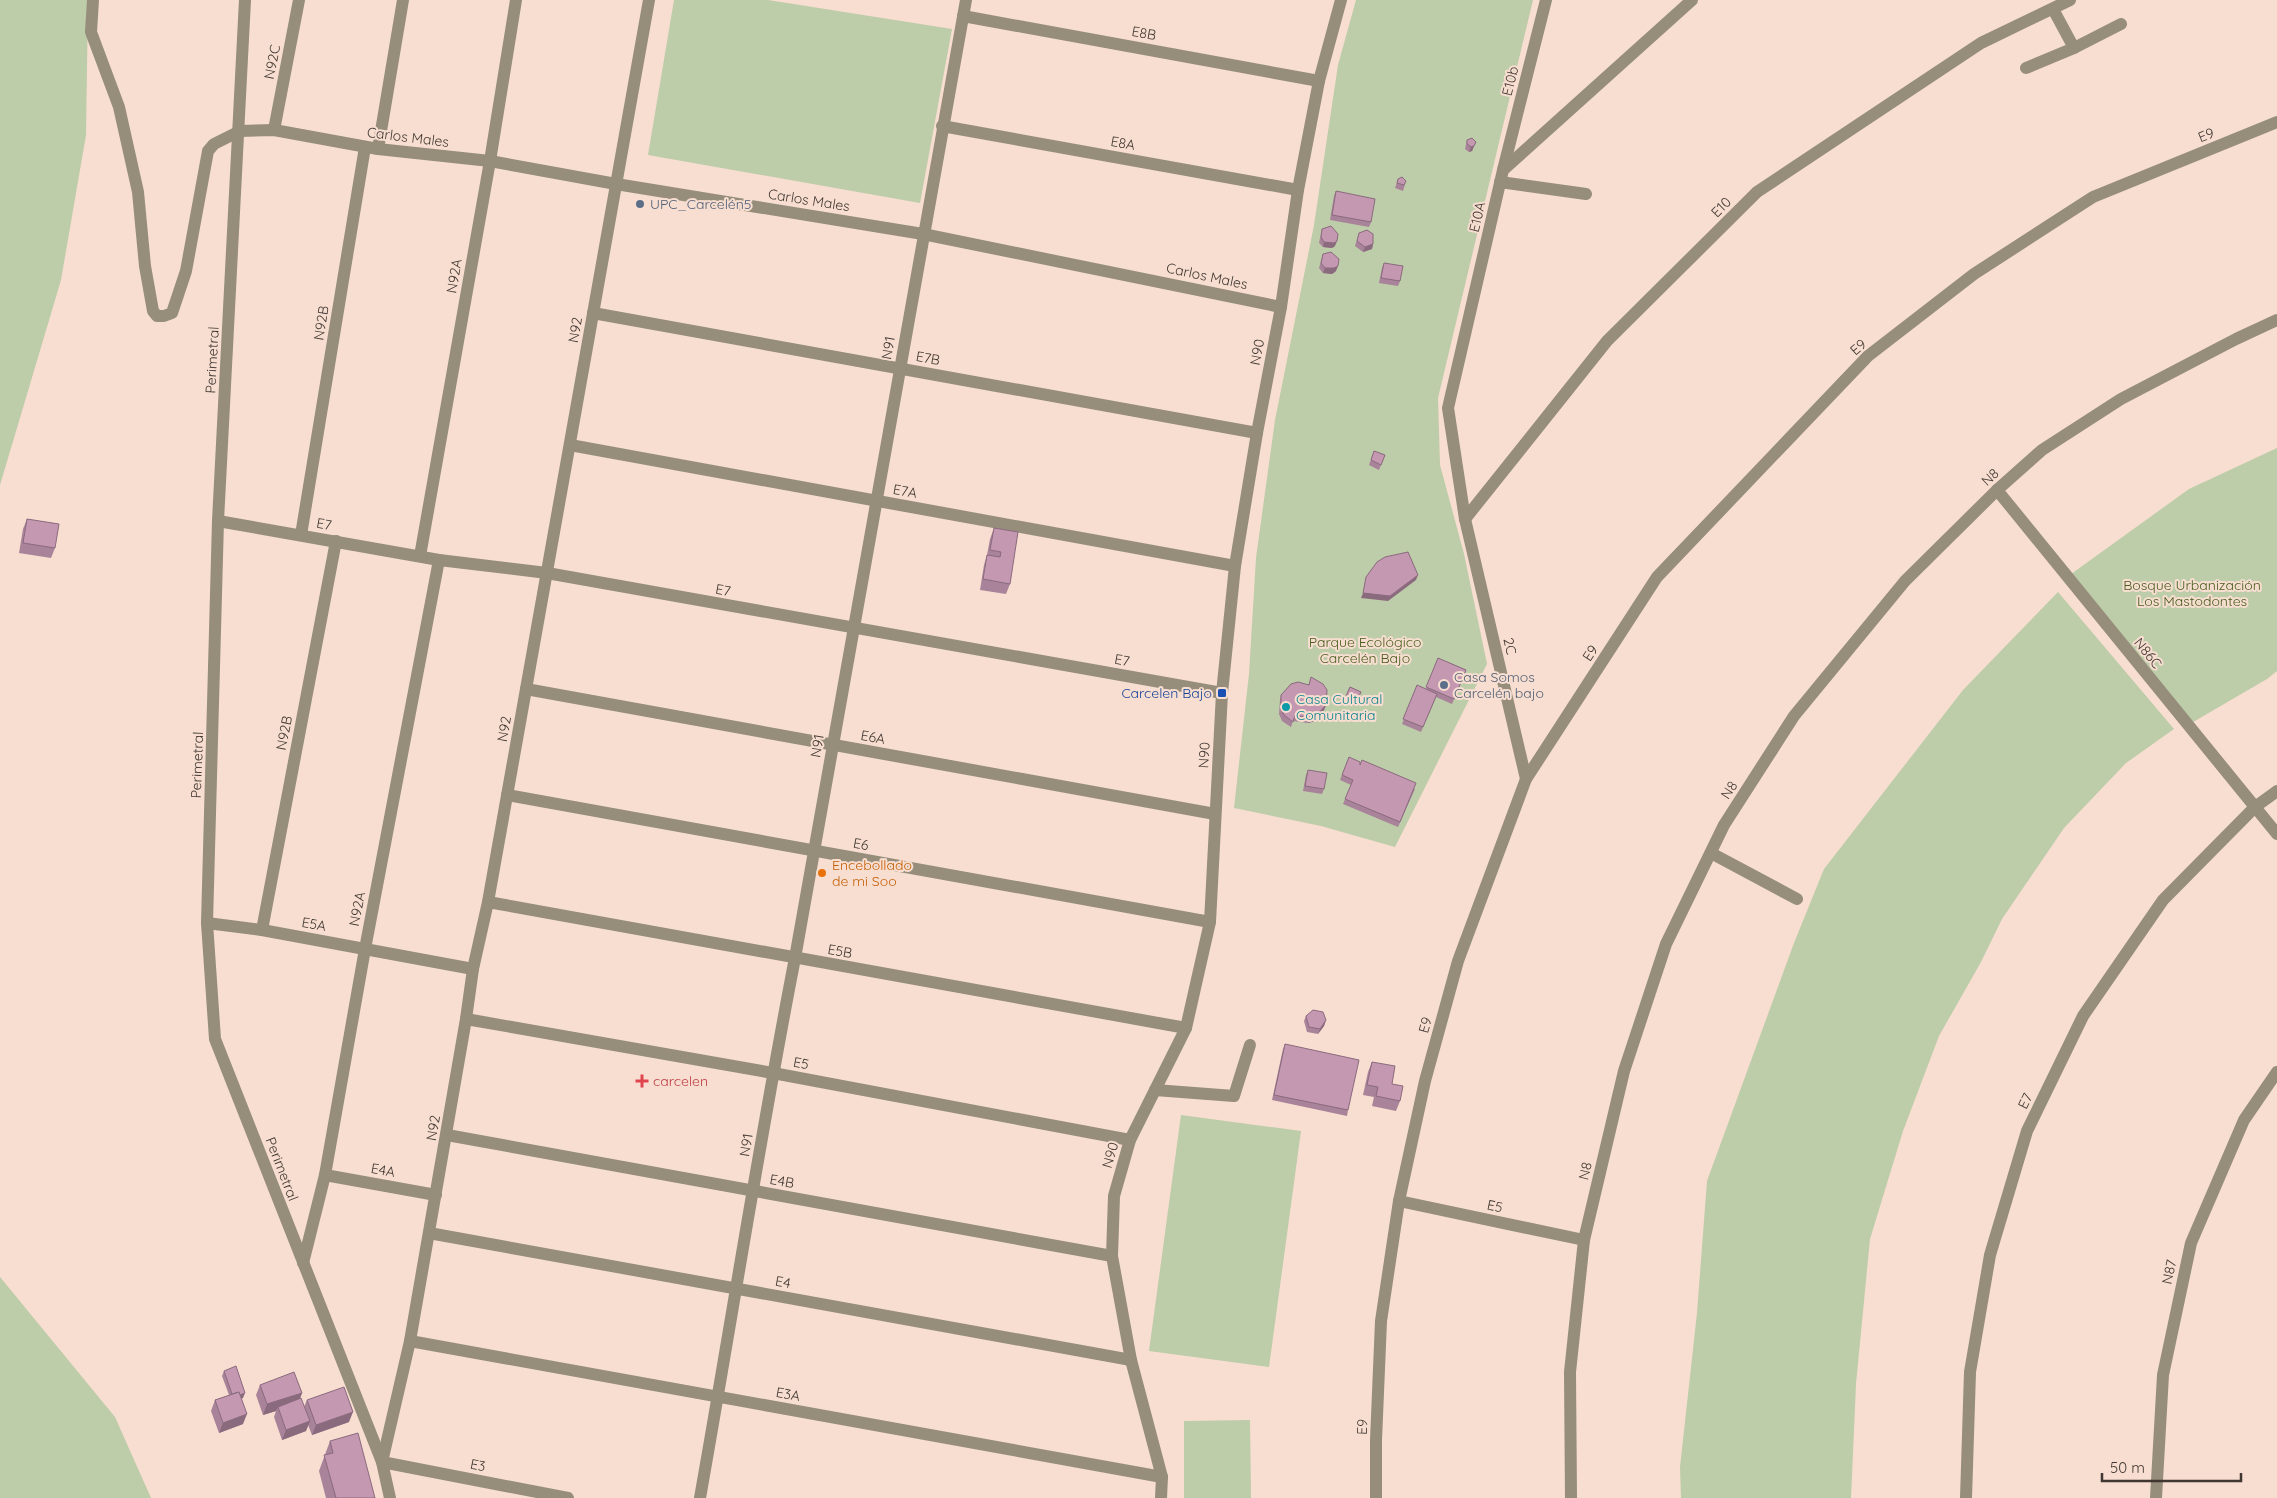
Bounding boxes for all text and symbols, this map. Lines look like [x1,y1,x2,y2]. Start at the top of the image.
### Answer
street label: E8B [1130,22,1158,44]
street label: N92C [260,43,284,81]
street label: E10b [1498,64,1522,98]
street label: Carlos Males [366,123,450,151]
street label: E9 [2195,124,2217,146]
street label: E8A [1109,132,1137,154]
street label: Carlos Males [767,185,851,215]
street label: E10 [1707,193,1735,221]
place label: UPC_Carcelén5 [650,195,751,213]
marker: UPC_Carcelén5 [634,198,646,210]
street label: E10A [1465,200,1489,234]
street label: N92A [442,257,466,295]
street label: Carlos Males [1165,259,1249,293]
street label: N92B [309,304,333,342]
street label: N92 [564,316,586,344]
street label: Perimetral [201,326,223,394]
street label: N91 [877,335,899,361]
street label: E9 [1846,335,1870,359]
street label: N90 [1246,337,1268,367]
street label: E7B [914,347,942,369]
street label: N8 [1977,464,2003,490]
street label: E7A [892,480,918,502]
street label: E7 [315,514,333,534]
park label: Bosque Urbanización Los Mastodontes [2123,576,2261,610]
street label: E7 [714,580,732,600]
park label: Parque Ecológico Carcelén Bajo [1309,633,1421,667]
street label: N86C [2130,634,2166,672]
street label: 2C [1499,636,1521,656]
street label: E9 [1578,641,1602,665]
street label: E7 [1113,650,1131,670]
place label: Casa Somos Carcelén bajo [1454,668,1544,702]
marker: Casa Somos Carcelén bajo [1438,679,1450,691]
place label: Carcelen Bajo [1121,684,1212,702]
marker: Carcelen Bajo [1216,687,1228,699]
place label: Casa Cultural Comunitaria [1296,690,1383,724]
marker: Casa Cultural Comunitaria [1280,701,1292,713]
street label: N92B [272,714,296,752]
street label: N92 [493,715,515,743]
street label: E6A [859,726,887,748]
street label: Perimetral [187,731,207,799]
street label: N91 [806,733,828,759]
street label: N90 [1194,741,1214,769]
street label: N8 [1717,778,1741,802]
street label: E6 [852,834,871,854]
place label: Encebollado de mi Soo [832,856,912,890]
marker: Encebollado de mi Soo [816,867,828,879]
street label: N92A [345,890,369,928]
street label: E5A [300,913,328,935]
street label: E5B [826,940,854,962]
street label: E9 [1414,1015,1436,1035]
street label: E5 [792,1053,810,1073]
place label: carcelen [653,1072,708,1090]
marker: carcelen [635,1074,649,1088]
street label: E7 [2014,1090,2036,1112]
street label: N92 [422,1114,444,1142]
street label: N91 [735,1132,757,1158]
street label: Perimetral [262,1135,302,1203]
street label: N90 [1098,1140,1122,1170]
street label: E4A [369,1159,397,1181]
street label: N8 [1574,1160,1596,1182]
street label: E4B [768,1170,796,1192]
street label: E5 [1486,1196,1504,1216]
street label: N87 [2158,1258,2180,1286]
street label: E4 [774,1272,792,1292]
street label: E3A [774,1383,802,1405]
street label: E9 [1353,1419,1371,1435]
scale bar [2102,1450,2241,1482]
street label: E3 [469,1455,487,1475]
text: 50 m [2110,1458,2145,1477]

